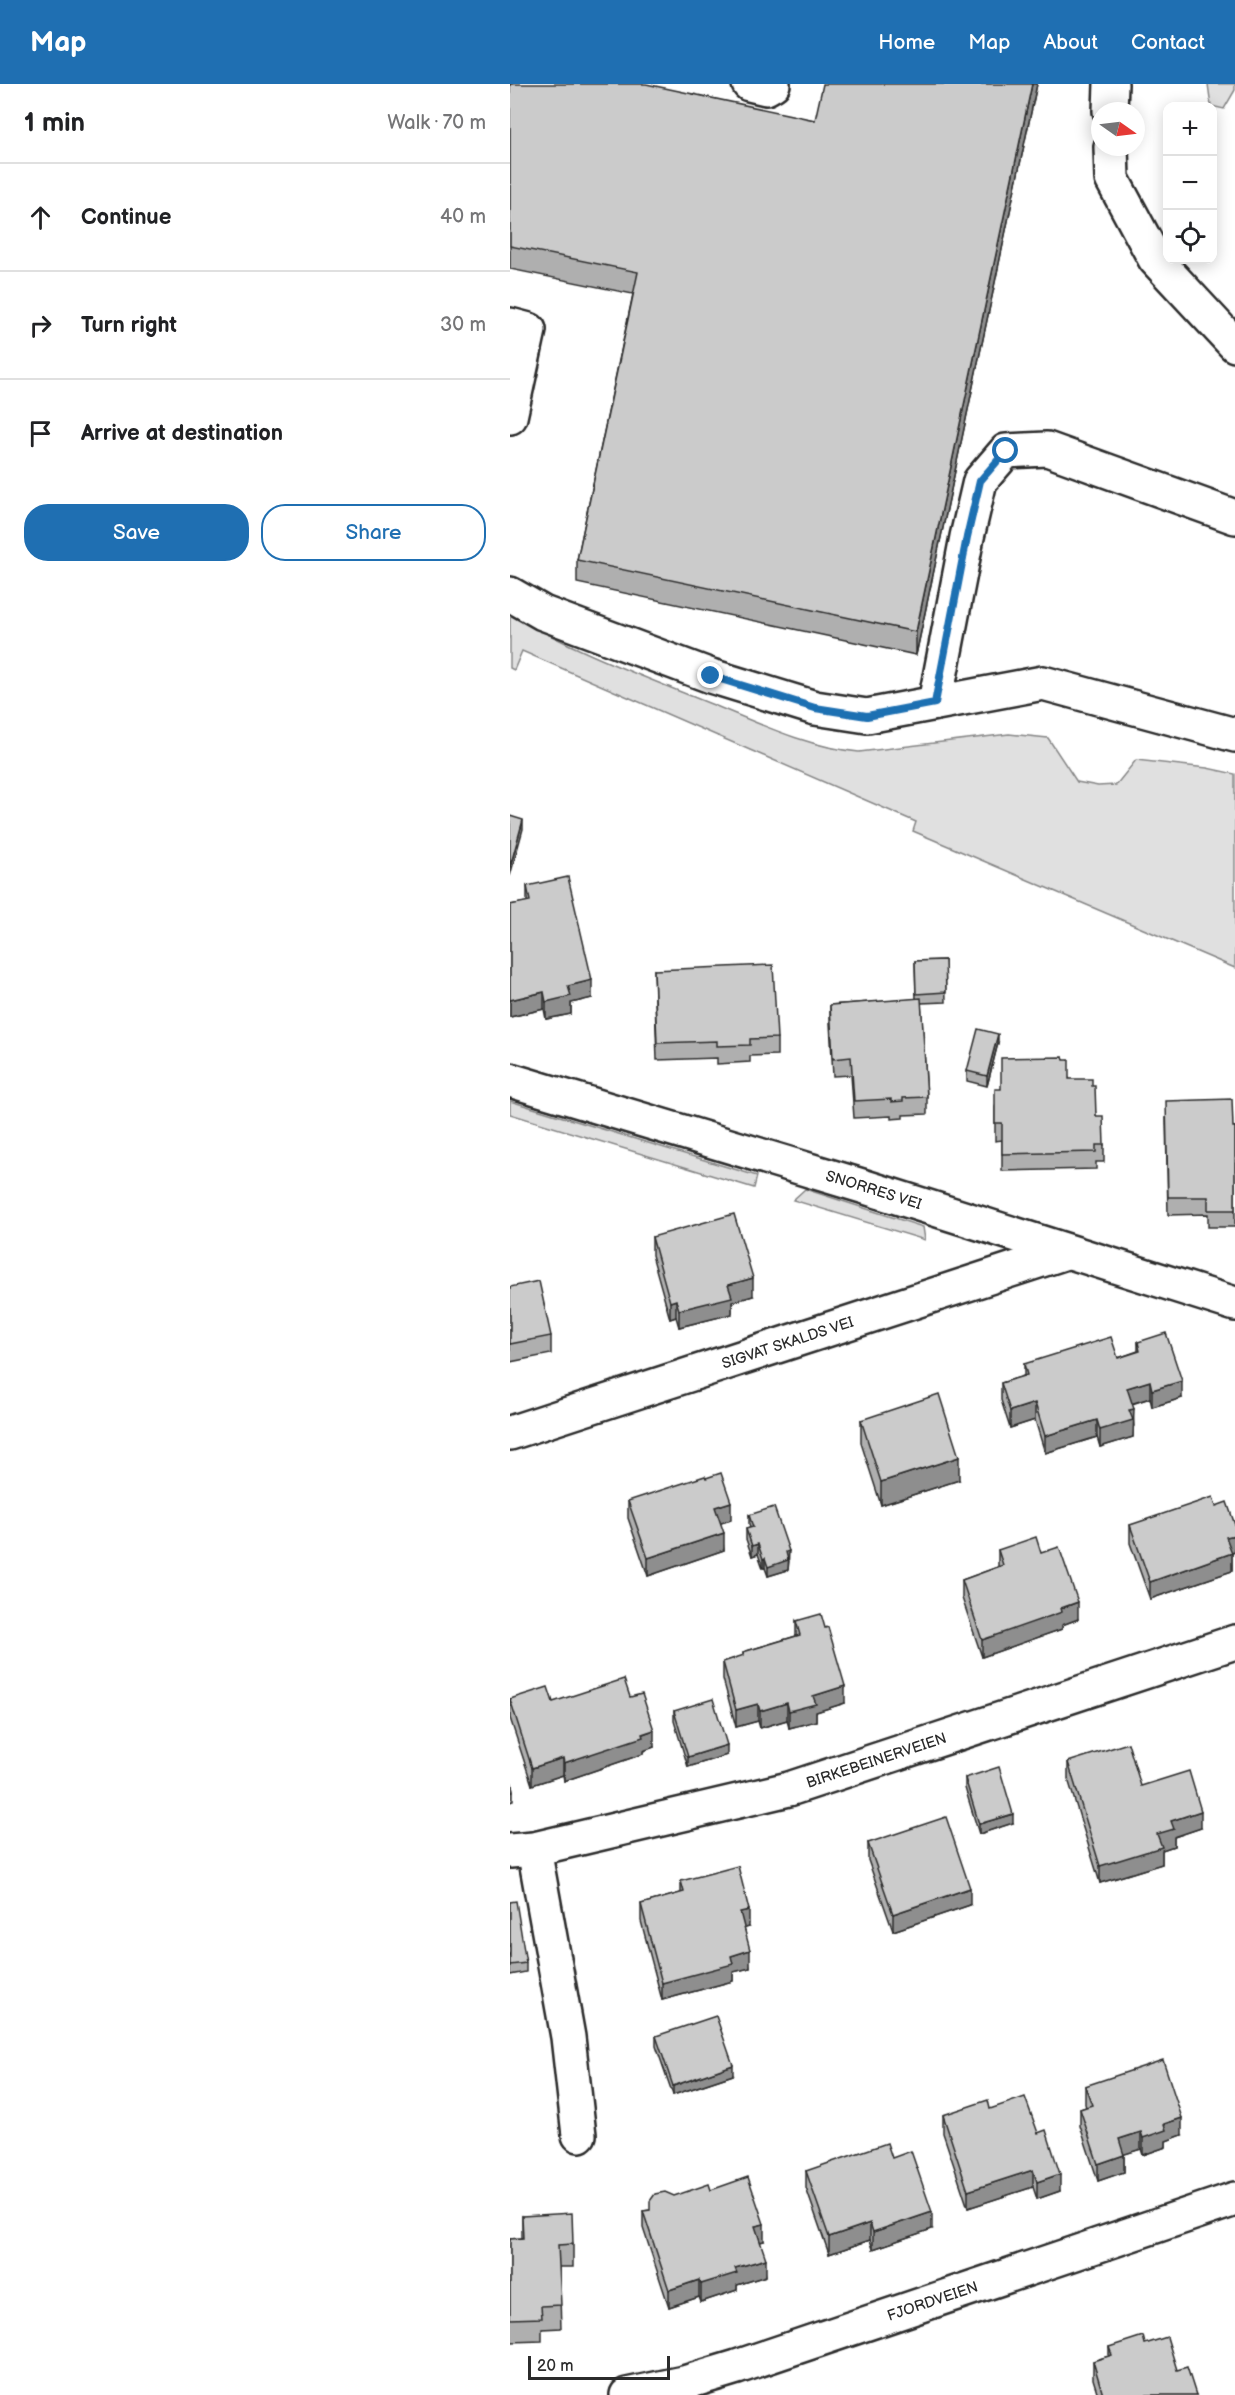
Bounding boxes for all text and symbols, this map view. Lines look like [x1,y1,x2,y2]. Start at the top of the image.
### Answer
text: Map [30,26,86,59]
text: Home [878,30,935,55]
text: Map [968,30,1010,55]
text: About [1043,30,1098,55]
text: Contact [1131,30,1205,55]
north arrow [1091,102,1145,156]
map controls [1163,102,1217,264]
button: + [1163,102,1217,156]
text: 1 min [24,108,85,139]
text: Walk · 70 m [387,111,486,135]
button: − [1163,156,1217,210]
icon: ahead [24,201,57,234]
text: Continue [81,204,171,231]
text: 40 m [440,205,486,229]
button: locate [1163,210,1217,264]
icon: right [24,309,57,342]
text: Turn right [81,312,177,339]
text: 30 m [440,313,486,337]
icon: arrive [24,417,57,450]
text: Arrive at destination [81,420,283,447]
route start [992,437,1018,463]
button: Save [24,504,249,561]
button: Share [261,504,486,561]
route end [697,662,723,688]
street label: SNORRES VEI [823,1167,924,1214]
street label: SIGVAT SKALDS VEI [720,1313,856,1373]
street label: BIRKEBEINERVEIEN [804,1729,949,1793]
street label: FJORDVEIEN [885,2277,981,2326]
scale bar [528,2353,670,2380]
text: 20 m [537,2357,573,2376]

